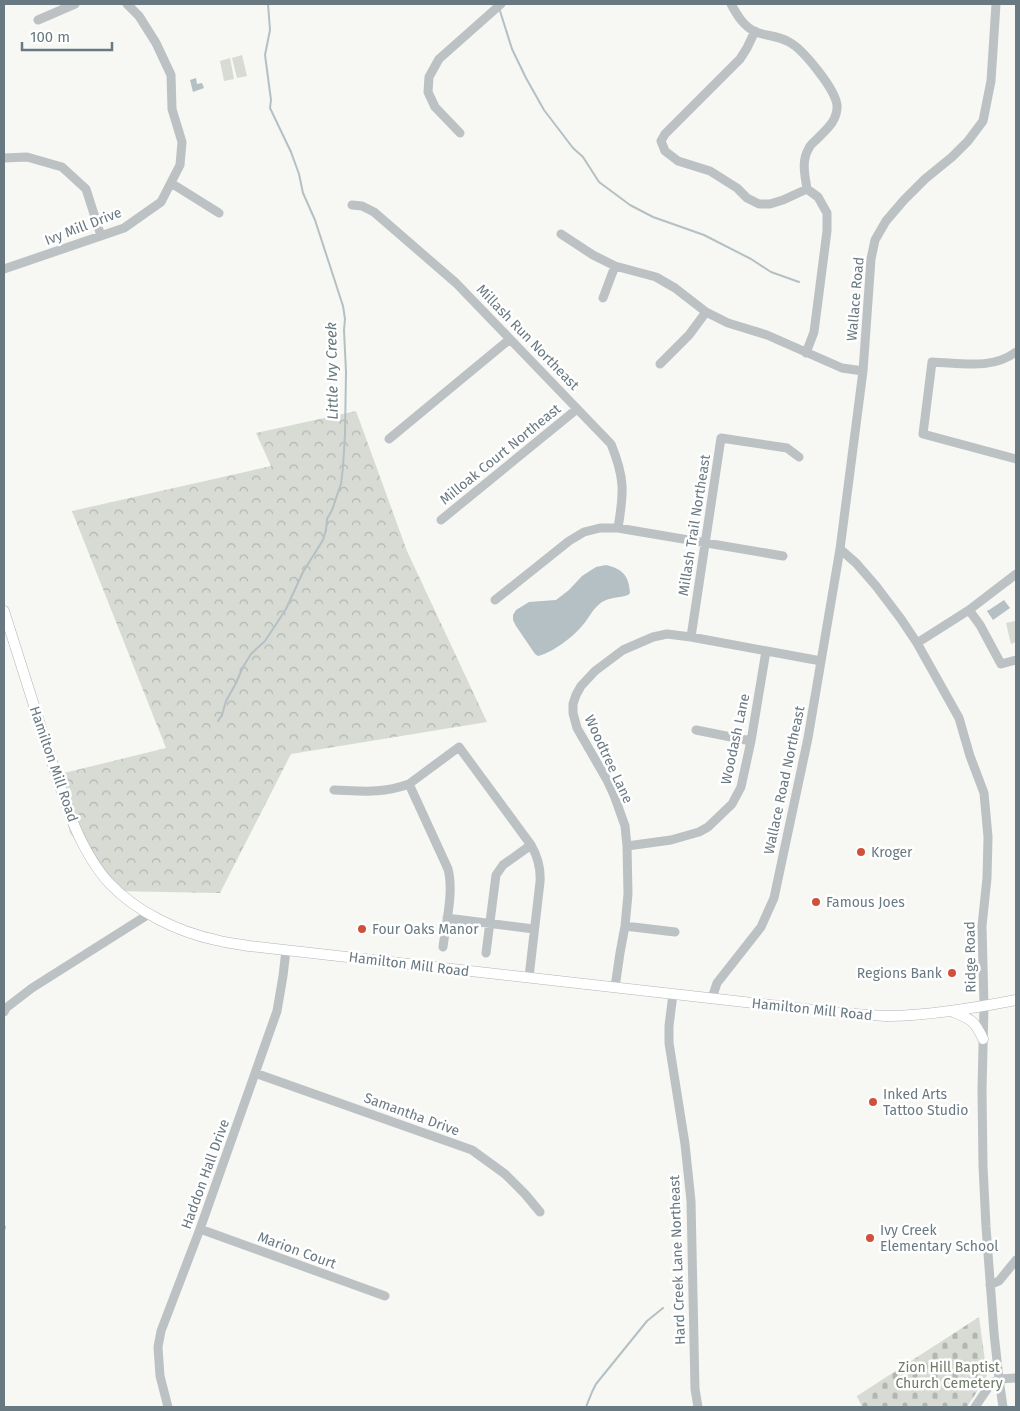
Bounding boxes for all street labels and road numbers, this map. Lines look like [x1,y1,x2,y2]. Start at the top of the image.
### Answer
street label: Ivy Mill Drive [42,204,124,249]
street label: Wallace Road [843,256,868,342]
street label: Millash Run Northeast [473,281,583,394]
street label: Milloak Court Northeast [436,400,565,508]
street label: Millash Trail Northeast [675,452,714,597]
street label: Woodash Lane [718,692,753,786]
street label: Hamilton Mill Road [26,704,81,824]
street label: Wallace Road Northeast [760,704,809,856]
street label: Woodtree Lane [581,712,636,806]
street label: Ridge Road [961,921,980,993]
street label: Hamilton Mill Road [348,949,470,980]
street label: Hamilton Mill Road [751,995,873,1024]
street label: Samantha Drive [362,1089,462,1140]
street label: Haddon Hall Drive [178,1117,233,1231]
street label: Hard Creek Lane Northeast [666,1174,689,1345]
street label: Marion Court [255,1228,339,1273]

